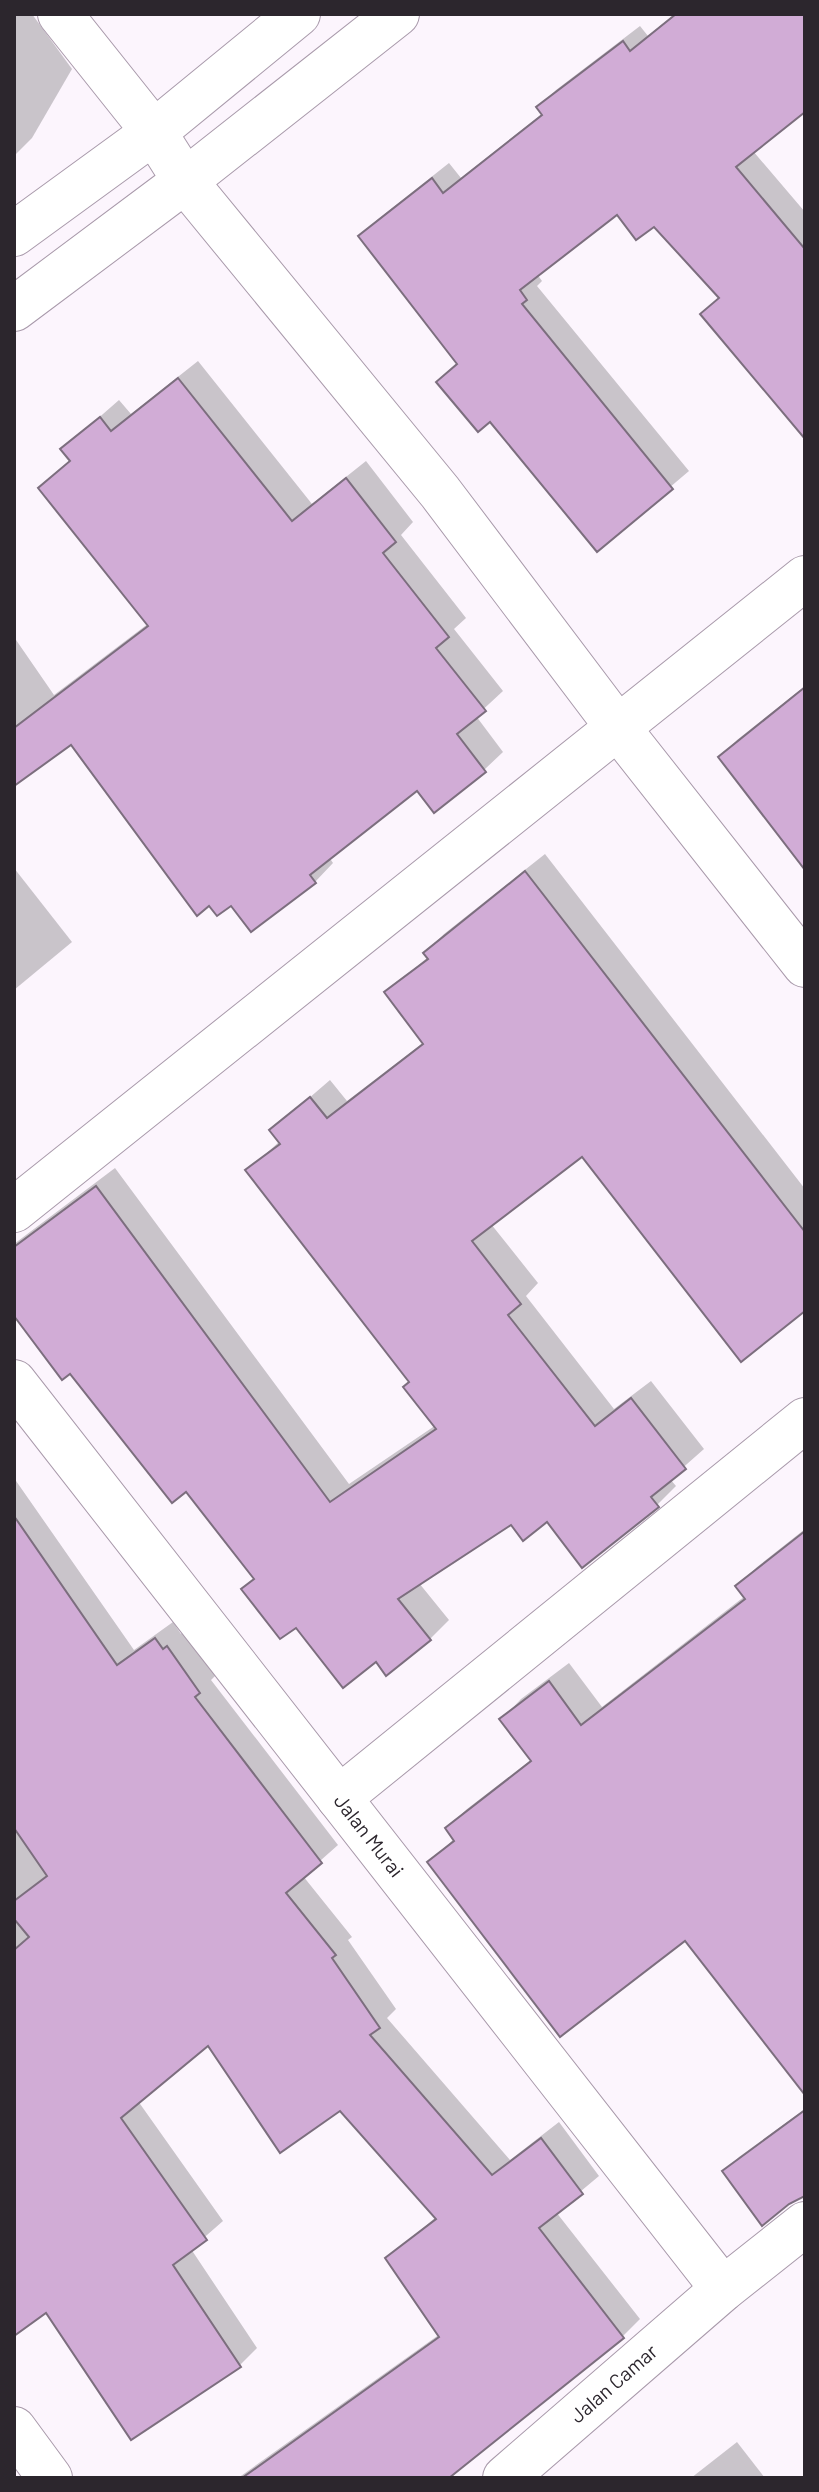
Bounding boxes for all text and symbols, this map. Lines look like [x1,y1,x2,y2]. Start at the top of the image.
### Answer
street label: Jalan Murai [330,1789,409,1882]
street label: Jalan Camar [565,2339,662,2427]

